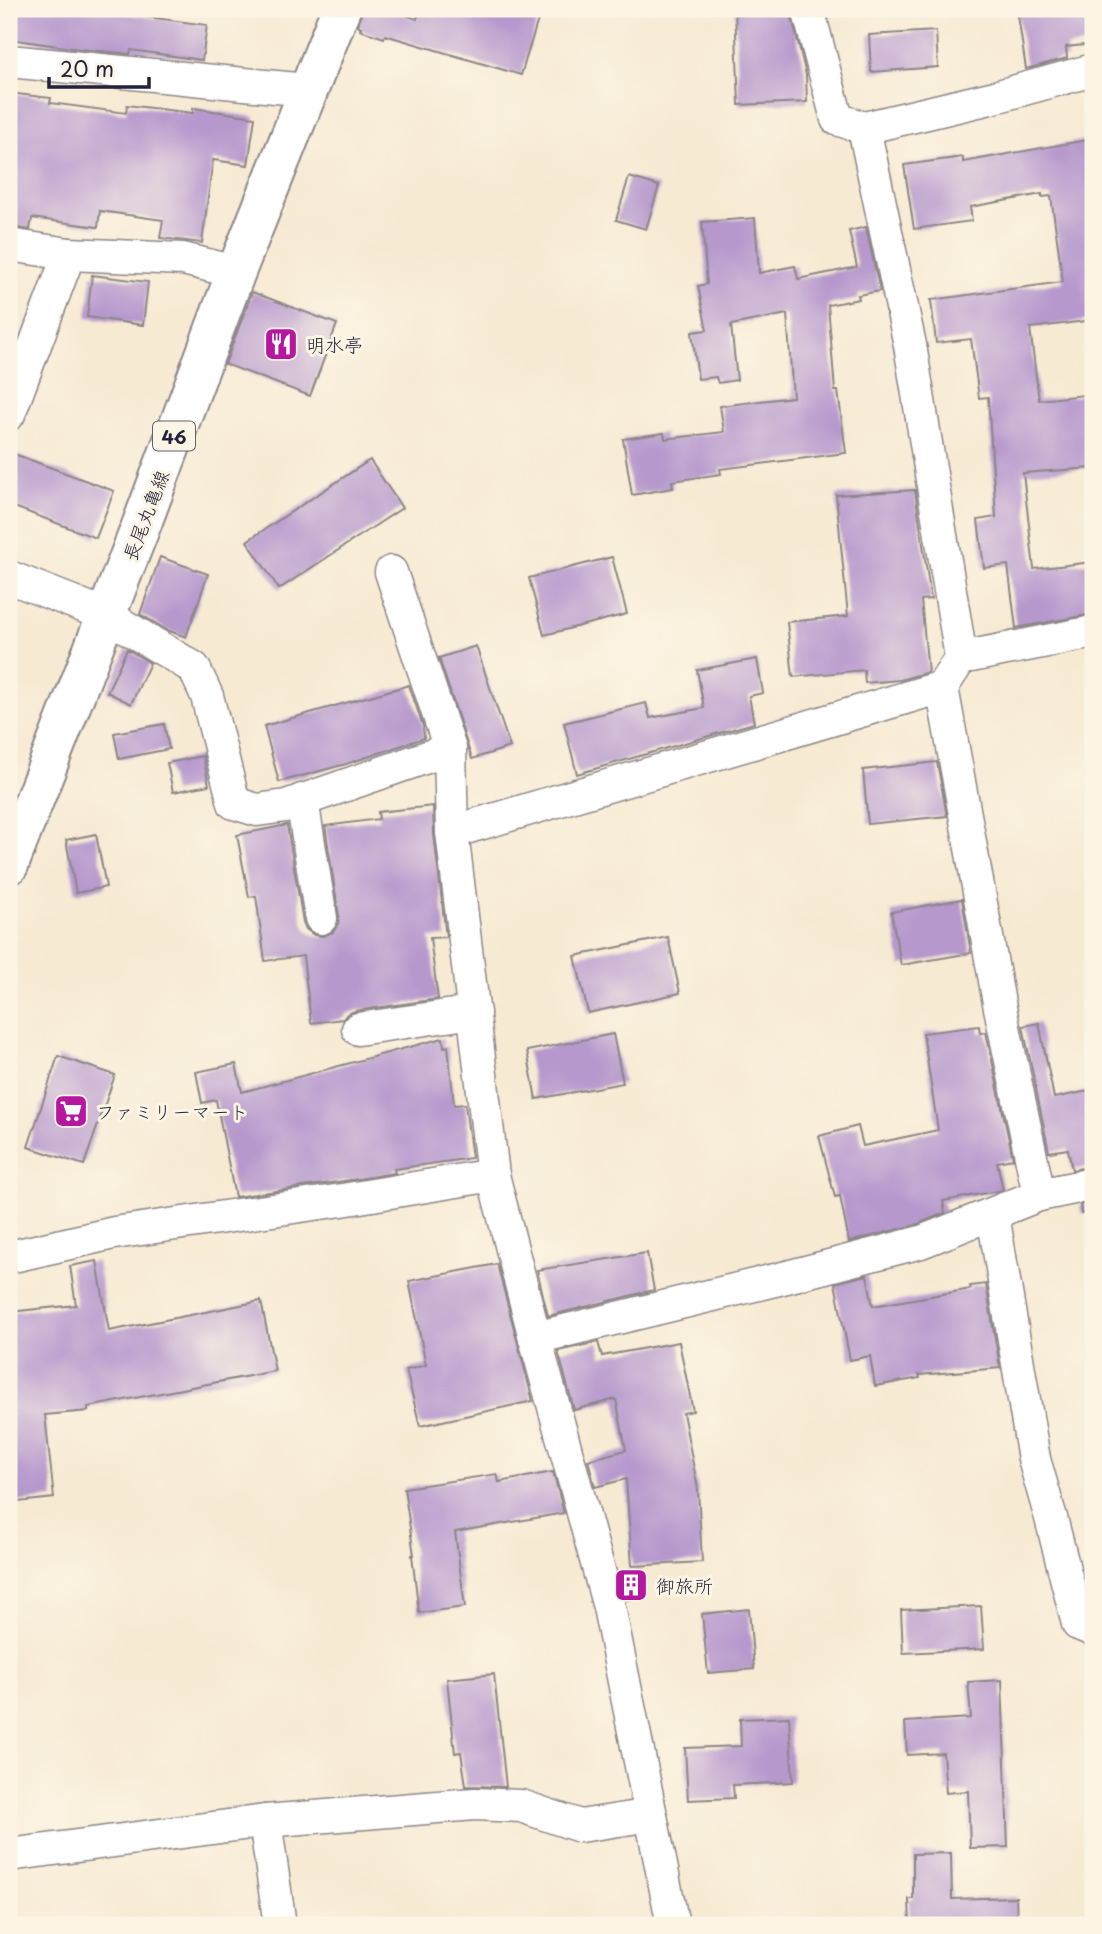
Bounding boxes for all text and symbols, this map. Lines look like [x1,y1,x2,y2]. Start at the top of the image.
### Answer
scale bar [49,46,149,90]
text: 20 m [60,52,114,84]
restaurant icon: 明水亭 [262,325,300,363]
place label: 明水亭 [306,330,363,358]
road number: 46 [153,422,195,450]
street label: 長尾丸亀線 [115,466,175,564]
supermarket icon: ファミリーマート [52,1092,90,1130]
place label: ファミリーマート [96,1097,248,1125]
building icon: 御旅所 [612,1566,650,1604]
place label: 御旅所 [656,1571,713,1599]

